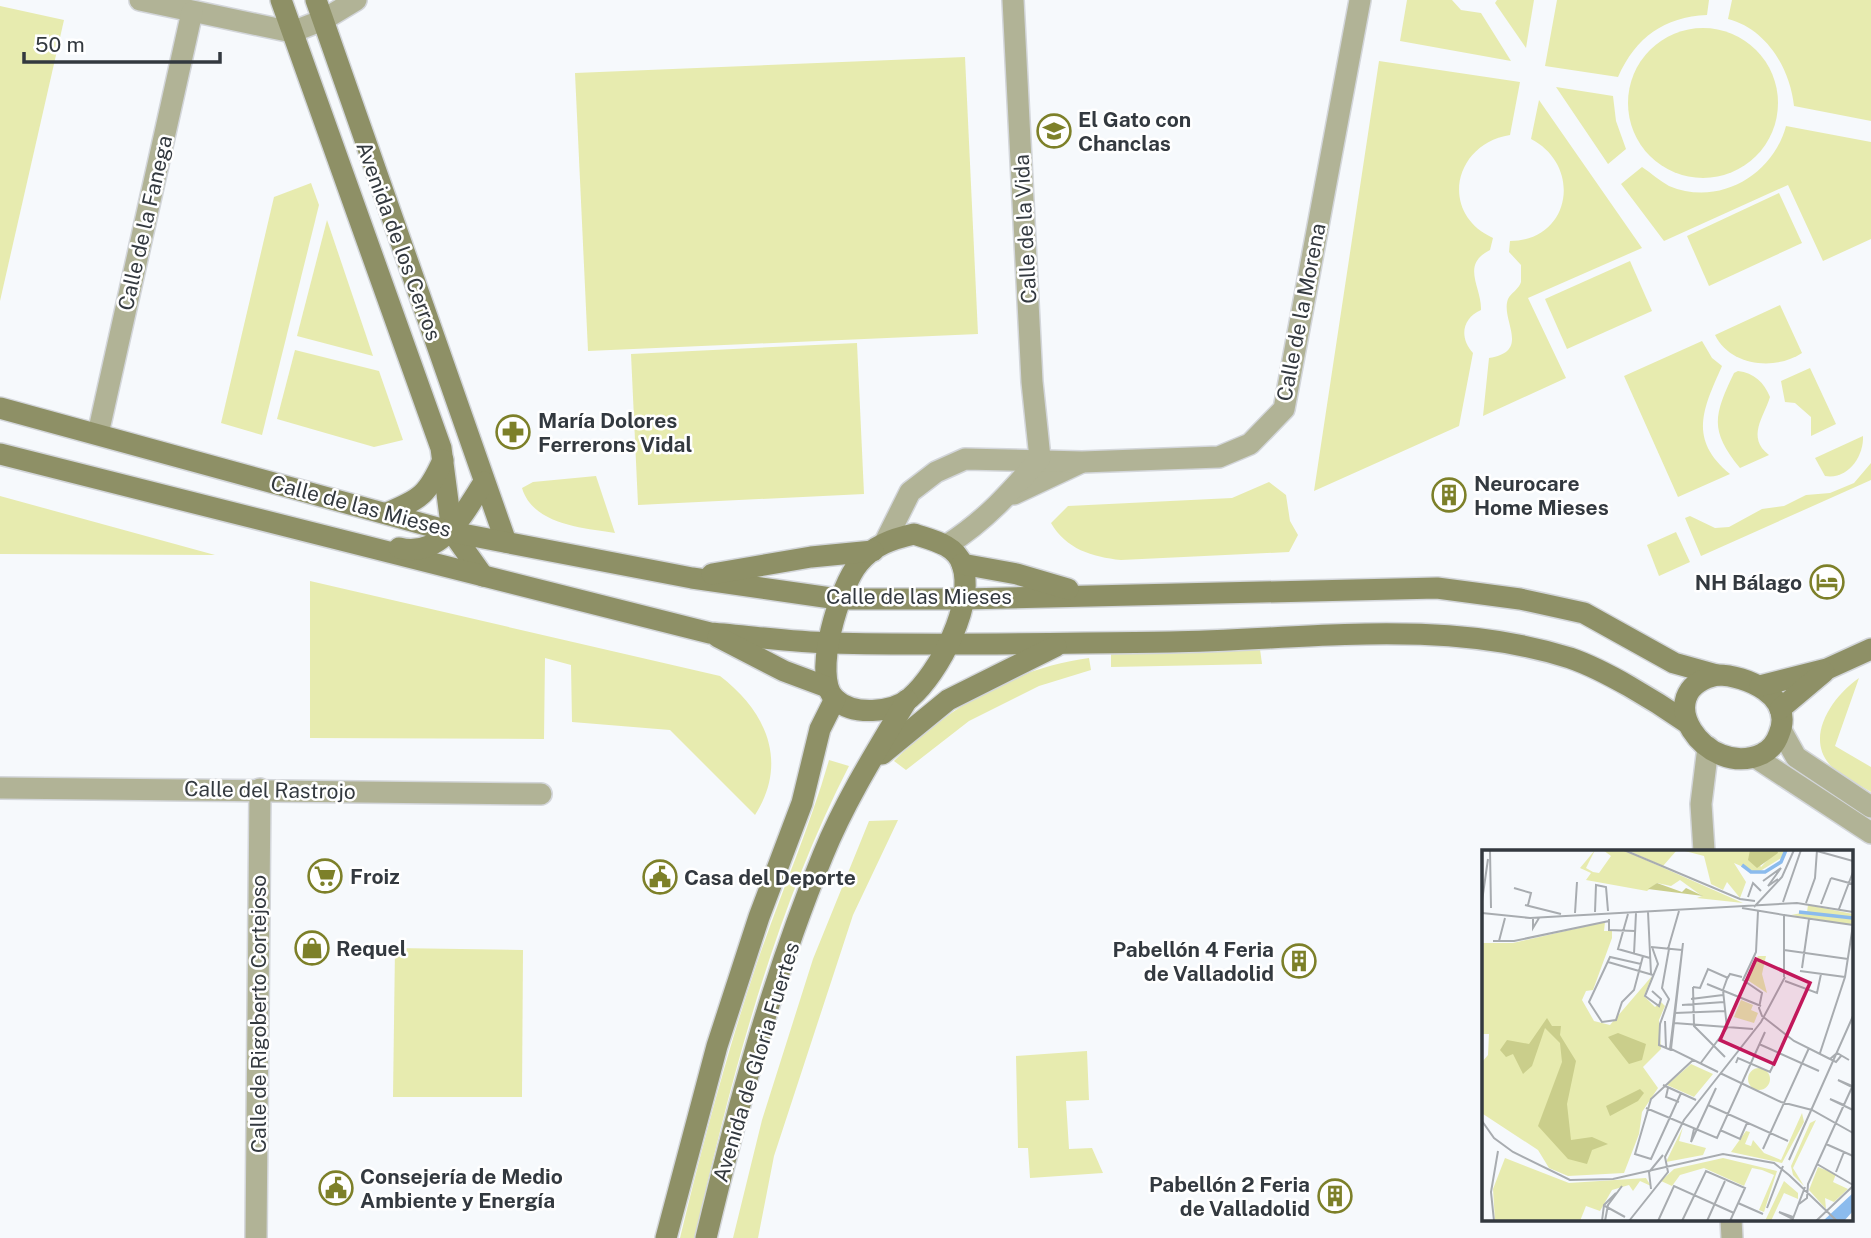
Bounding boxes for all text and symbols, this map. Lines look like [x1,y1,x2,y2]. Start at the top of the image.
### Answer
scale bar [24,21,220,65]
text: 50 m [35,32,85,57]
place label: El Gato con Chanclas [1078,107,1191,156]
school or university icon: El Gato con Chanclas [1035,112,1073,150]
street label: Calle de la Fanega [113,133,177,313]
street label: Avenida de los Cerros [351,138,447,344]
street label: Calle de la Vida [1009,154,1041,304]
street label: Calle de la Morena [1271,221,1331,403]
place label: María Dolores Ferrerons Vidal [538,408,692,457]
pharmacy icon: María Dolores Ferrerons Vidal [494,413,532,451]
street label: Calle de las Mieses [268,470,454,542]
place label: Neurocare Home Mieses [1474,471,1609,520]
building icon: Neurocare Home Mieses [1430,476,1468,514]
hotel icon: NH Bálago [1808,563,1846,601]
place label: NH Bálago [1695,570,1802,595]
street label: Calle de las Mieses [826,584,1012,609]
street label: Calle del Rastrojo [184,776,356,804]
inset map [1482,850,1854,1220]
supermarket icon: Froiz [306,857,344,895]
public building icon: Casa del Deporte [641,858,679,896]
place label: Froiz [350,864,400,889]
place label: Casa del Deporte [684,865,856,890]
street label: Calle de Rigoberto Cortejoso [246,875,271,1153]
shop icon: Requel [293,929,331,967]
place label: Requel [336,936,407,961]
place label: Pabellón 4 Feria de Valladolid [1112,937,1274,986]
street label: Avenida de Gloria Fuertes [708,939,804,1185]
building icon: Pabellón 4 Feria de Valladolid [1280,942,1318,980]
place label: Consejería de Medio Ambiente y Energía [360,1164,563,1213]
public building icon: Consejería de Medio Ambiente y Energía [317,1169,355,1207]
place label: Pabellón 2 Feria de Valladolid [1149,1172,1310,1221]
building icon: Pabellón 2 Feria de Valladolid [1316,1177,1354,1215]

